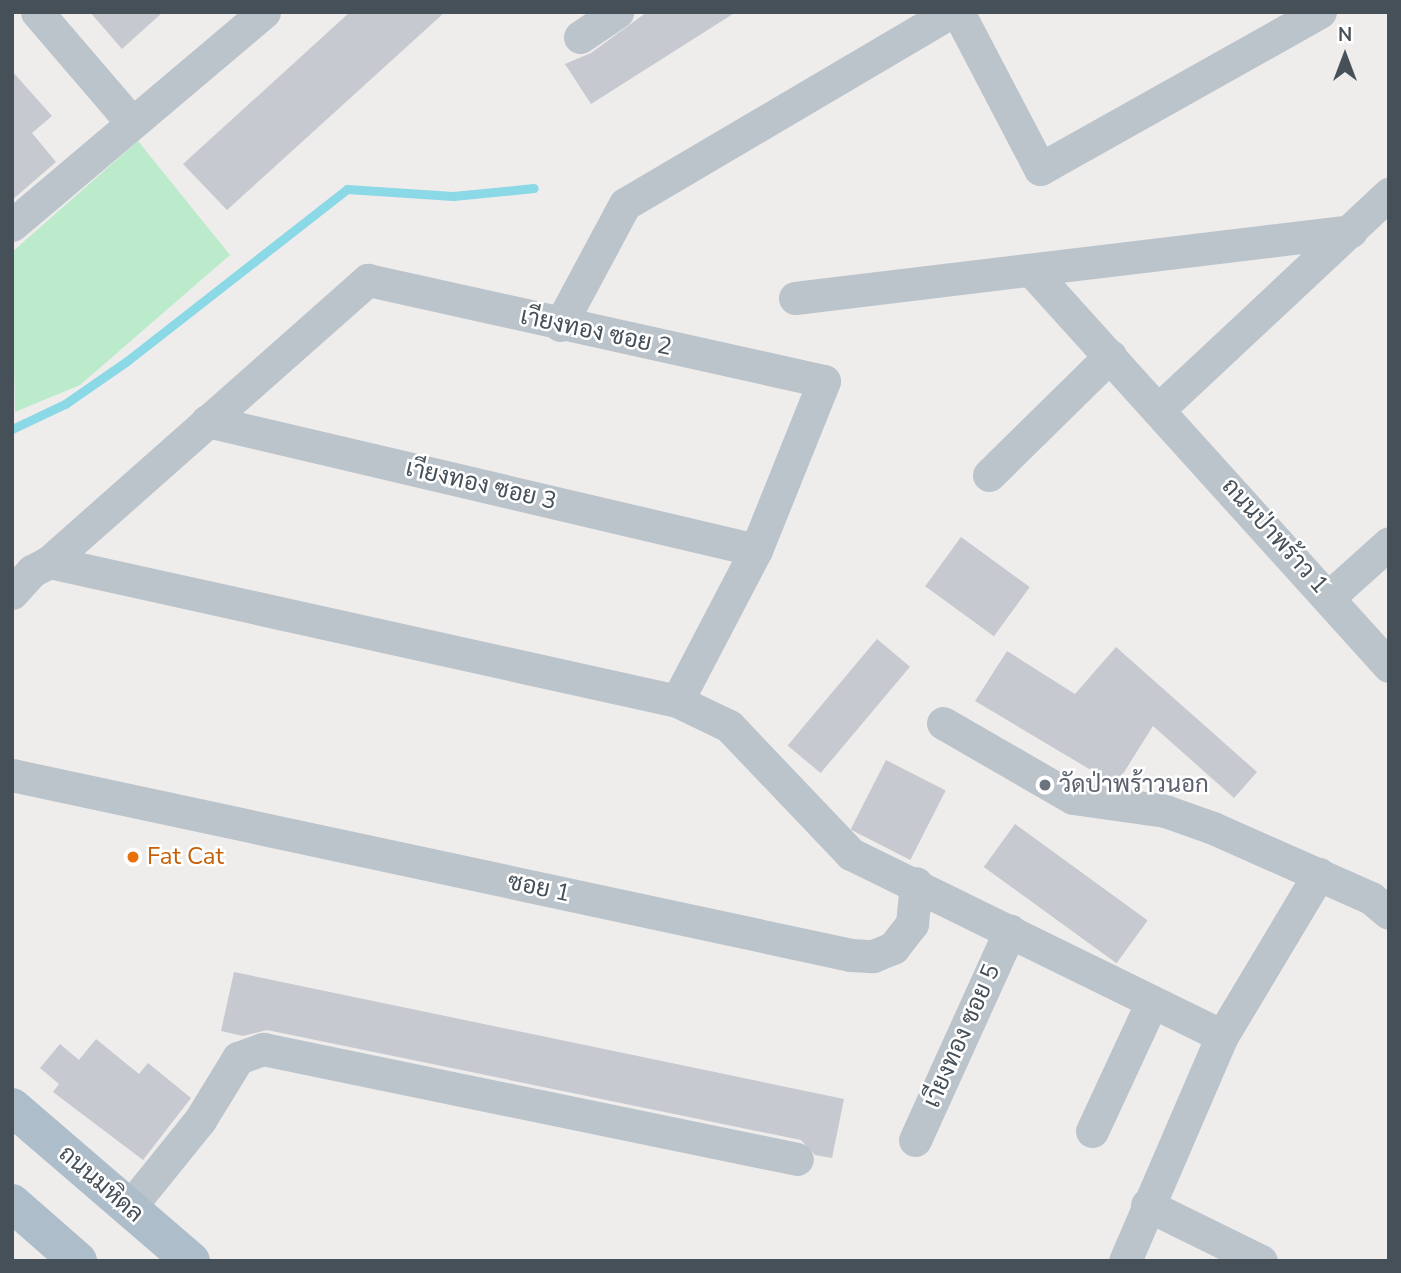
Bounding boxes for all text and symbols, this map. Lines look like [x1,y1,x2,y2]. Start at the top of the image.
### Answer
north arrow [1310,21,1380,91]
text: N [1338,22,1352,48]
street label: เาียงทอง ซอย 2 [518,302,674,362]
street label: เาียงทอง ซอย 3 [403,454,559,516]
street label: ถนนป่าพร้าว 1 [1216,472,1334,600]
place label: วัดป่าพร้าวนอก [1059,771,1209,799]
marker: วัดป่าพร้าวนอก [1037,777,1053,793]
place label: Fat Cat [147,843,224,871]
marker: Fat Cat [125,849,141,865]
street label: ซอย 1 [505,867,573,909]
street label: เาียงทอง ซอย 5 [918,960,1006,1112]
street label: ถนนมหิดล [53,1139,149,1229]

